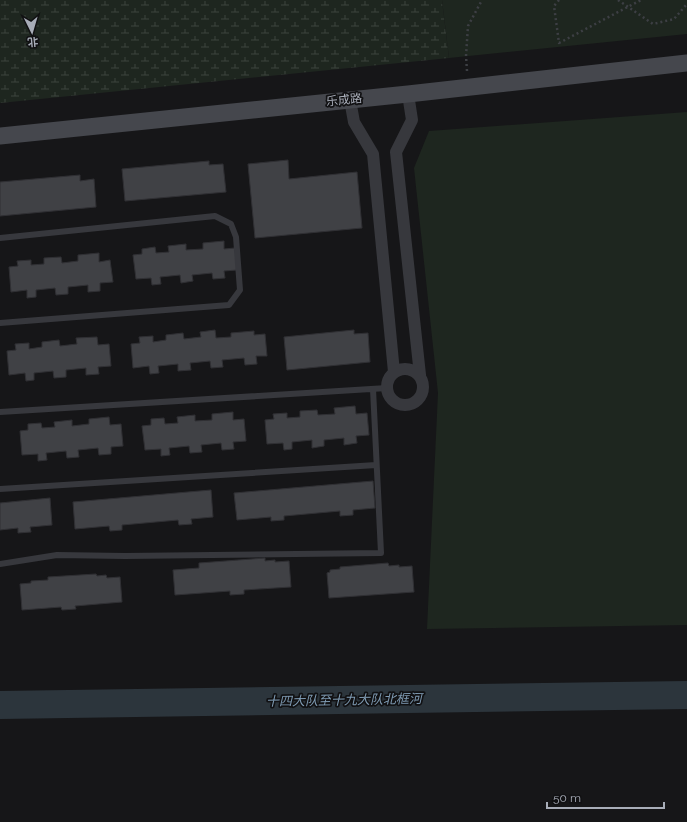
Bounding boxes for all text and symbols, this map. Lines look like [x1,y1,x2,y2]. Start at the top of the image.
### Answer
north arrow [12,12,52,52]
text: 北 [27,35,39,48]
street label: 乐成路 [325,91,363,109]
water label: 十四大队至十九大队北框河 [266,691,425,709]
scale bar [547,784,664,810]
text: 50 m [553,791,581,805]

